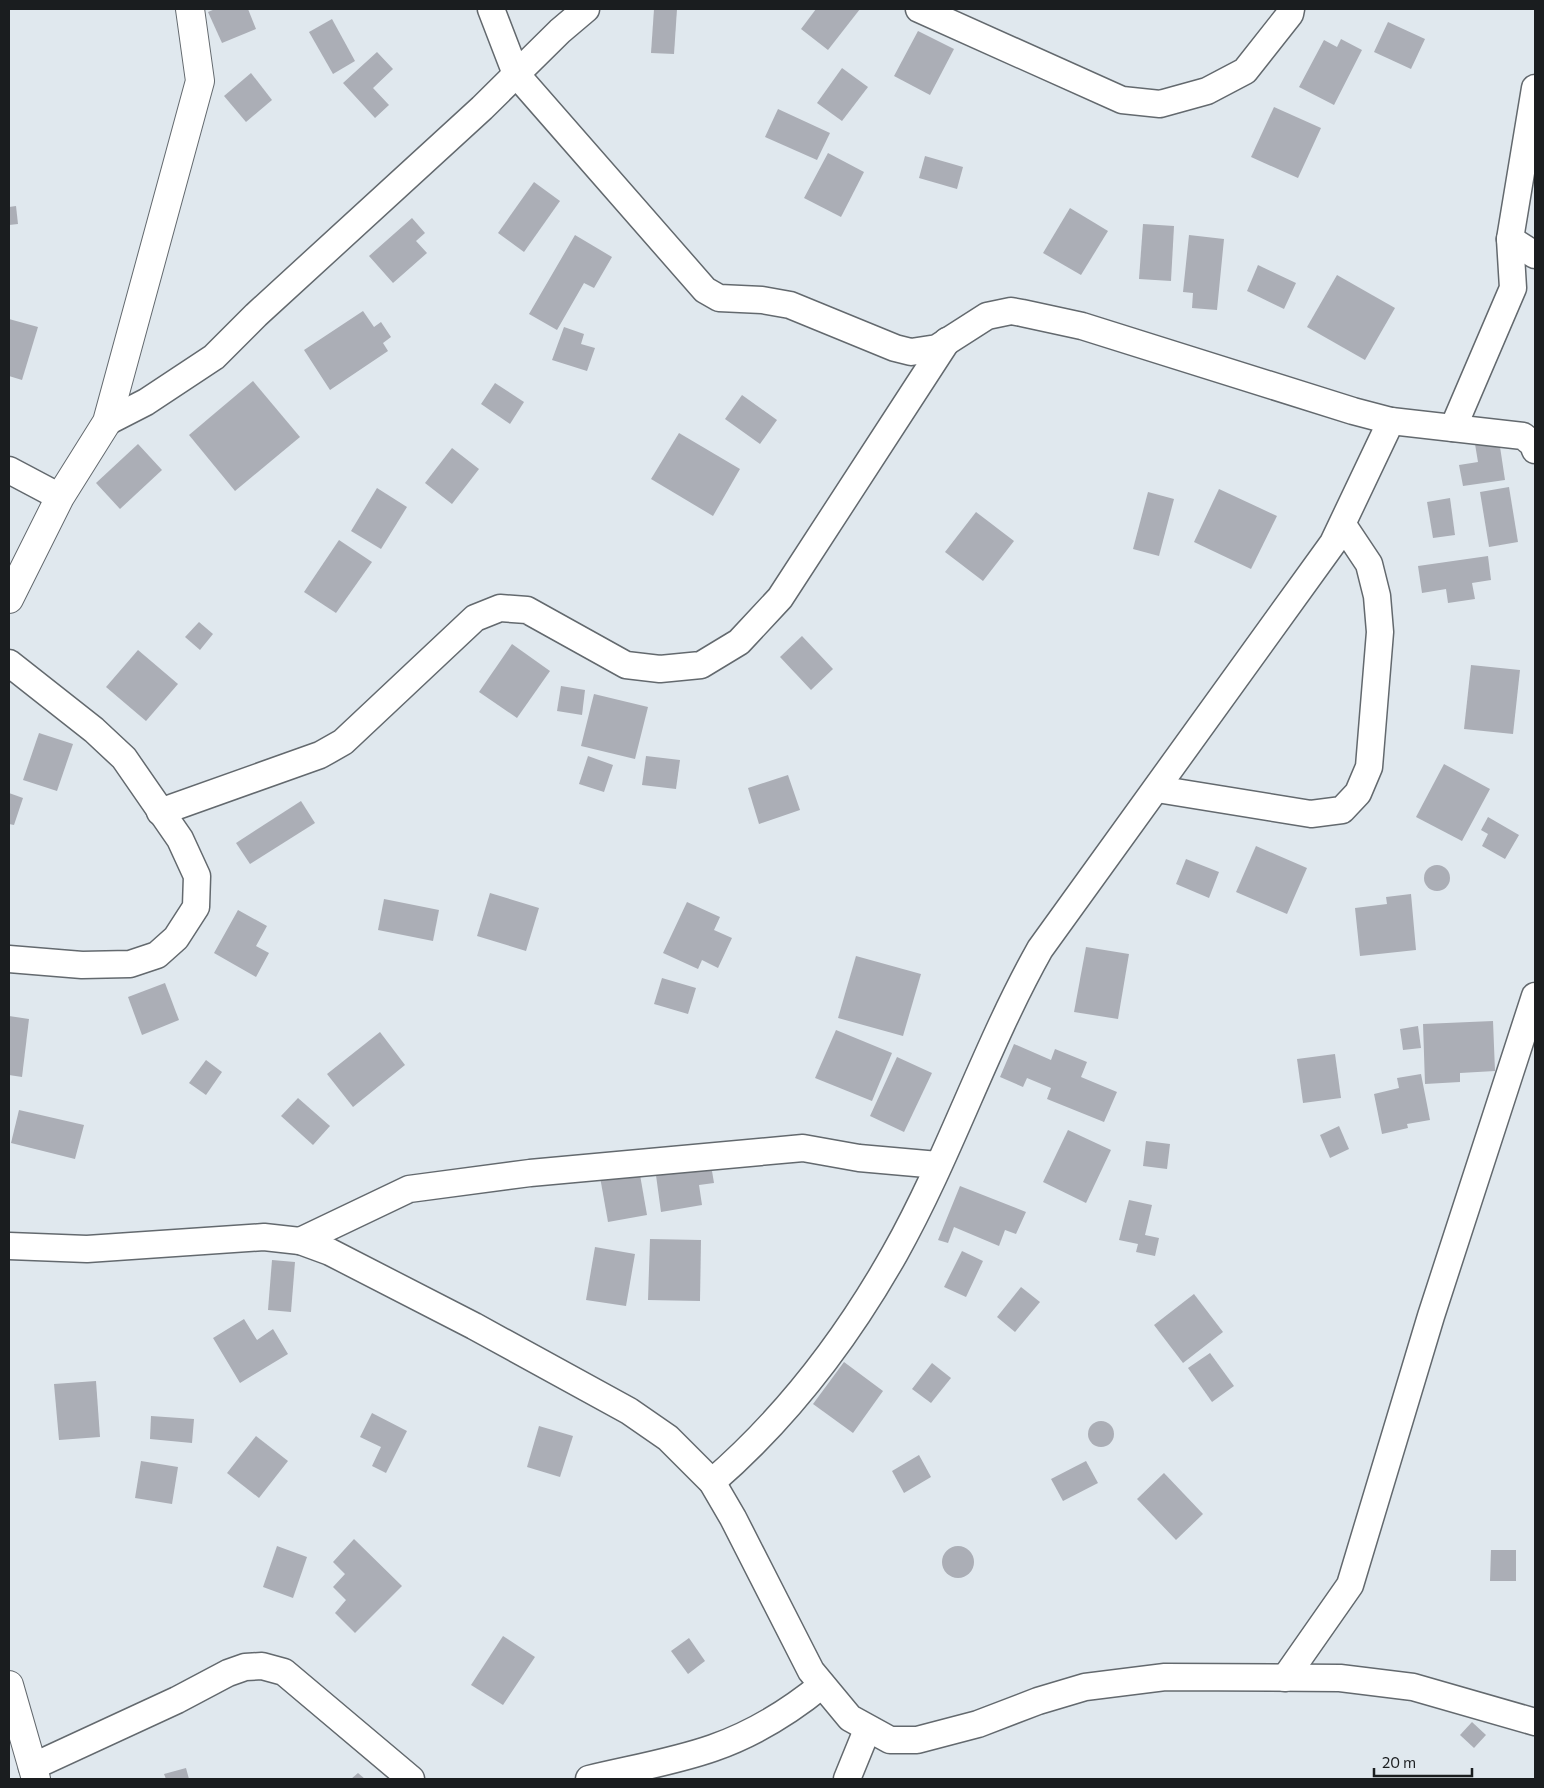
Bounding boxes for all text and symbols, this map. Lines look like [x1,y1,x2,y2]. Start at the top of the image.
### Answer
scale bar [1374,1746,1472,1778]
text: 20 m [1382,1753,1416,1771]

